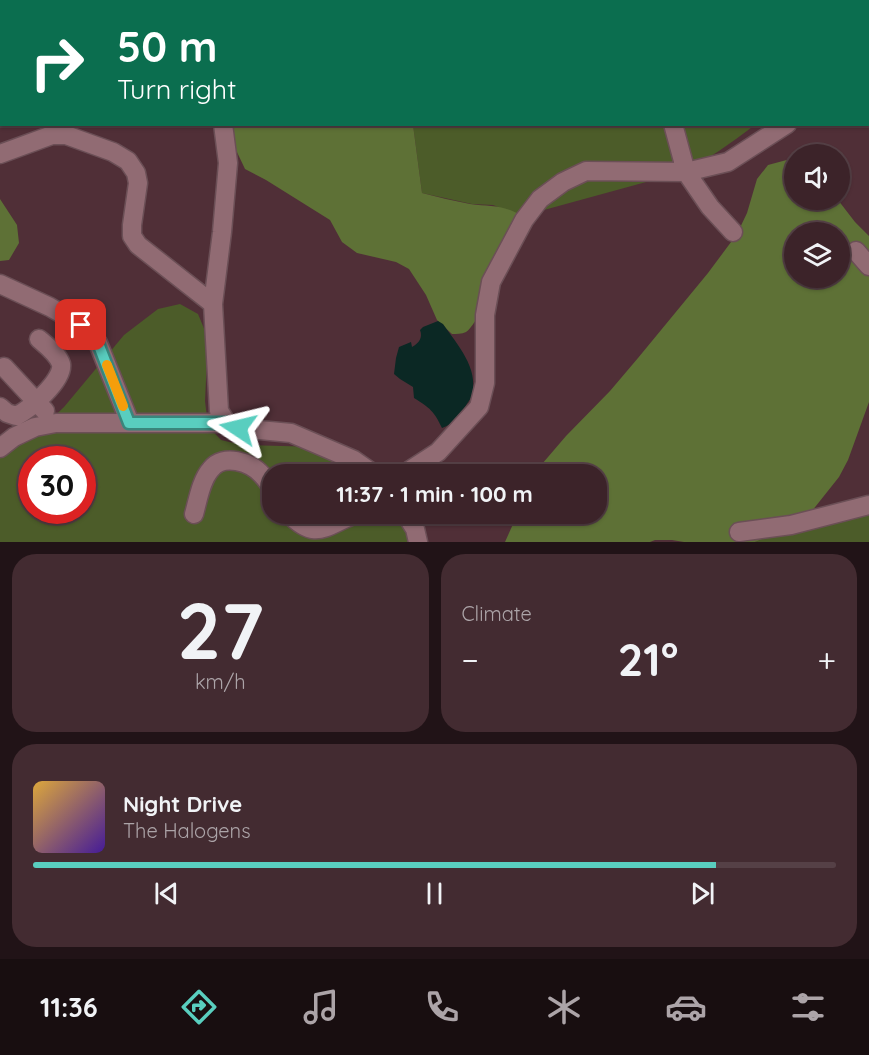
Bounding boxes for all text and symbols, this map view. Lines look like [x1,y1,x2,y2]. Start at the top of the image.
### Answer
text: 50 m [117,20,217,73]
icon: right [18,24,96,102]
text: Turn right [117,72,236,106]
map controls [784,144,850,288]
button: sound [784,144,850,210]
button: layers [784,222,850,288]
pin [55,299,106,350]
icon: arrive [64,308,97,341]
position arrow [206,396,270,460]
speed limit sign: 30 [18,446,96,524]
text: 11:37 · 1 min · 100 m [336,480,533,508]
text: 27 [177,581,264,679]
text: Climate [462,601,532,626]
text: 21° [618,631,678,687]
text: − [462,639,479,680]
text: + [817,639,836,680]
text: km/h [195,669,246,694]
text: Night Drive [123,790,242,818]
text: The Halogens [123,818,251,843]
icon: previous [150,877,183,910]
icon: pause [418,877,451,910]
icon: next [686,877,719,910]
icon: directions [178,986,220,1028]
icon: music [300,986,342,1028]
icon: phone [421,986,463,1028]
icon: climate [543,986,585,1028]
icon: car [665,986,707,1028]
icon: filters [787,986,829,1028]
text: 11:36 [40,990,98,1024]

